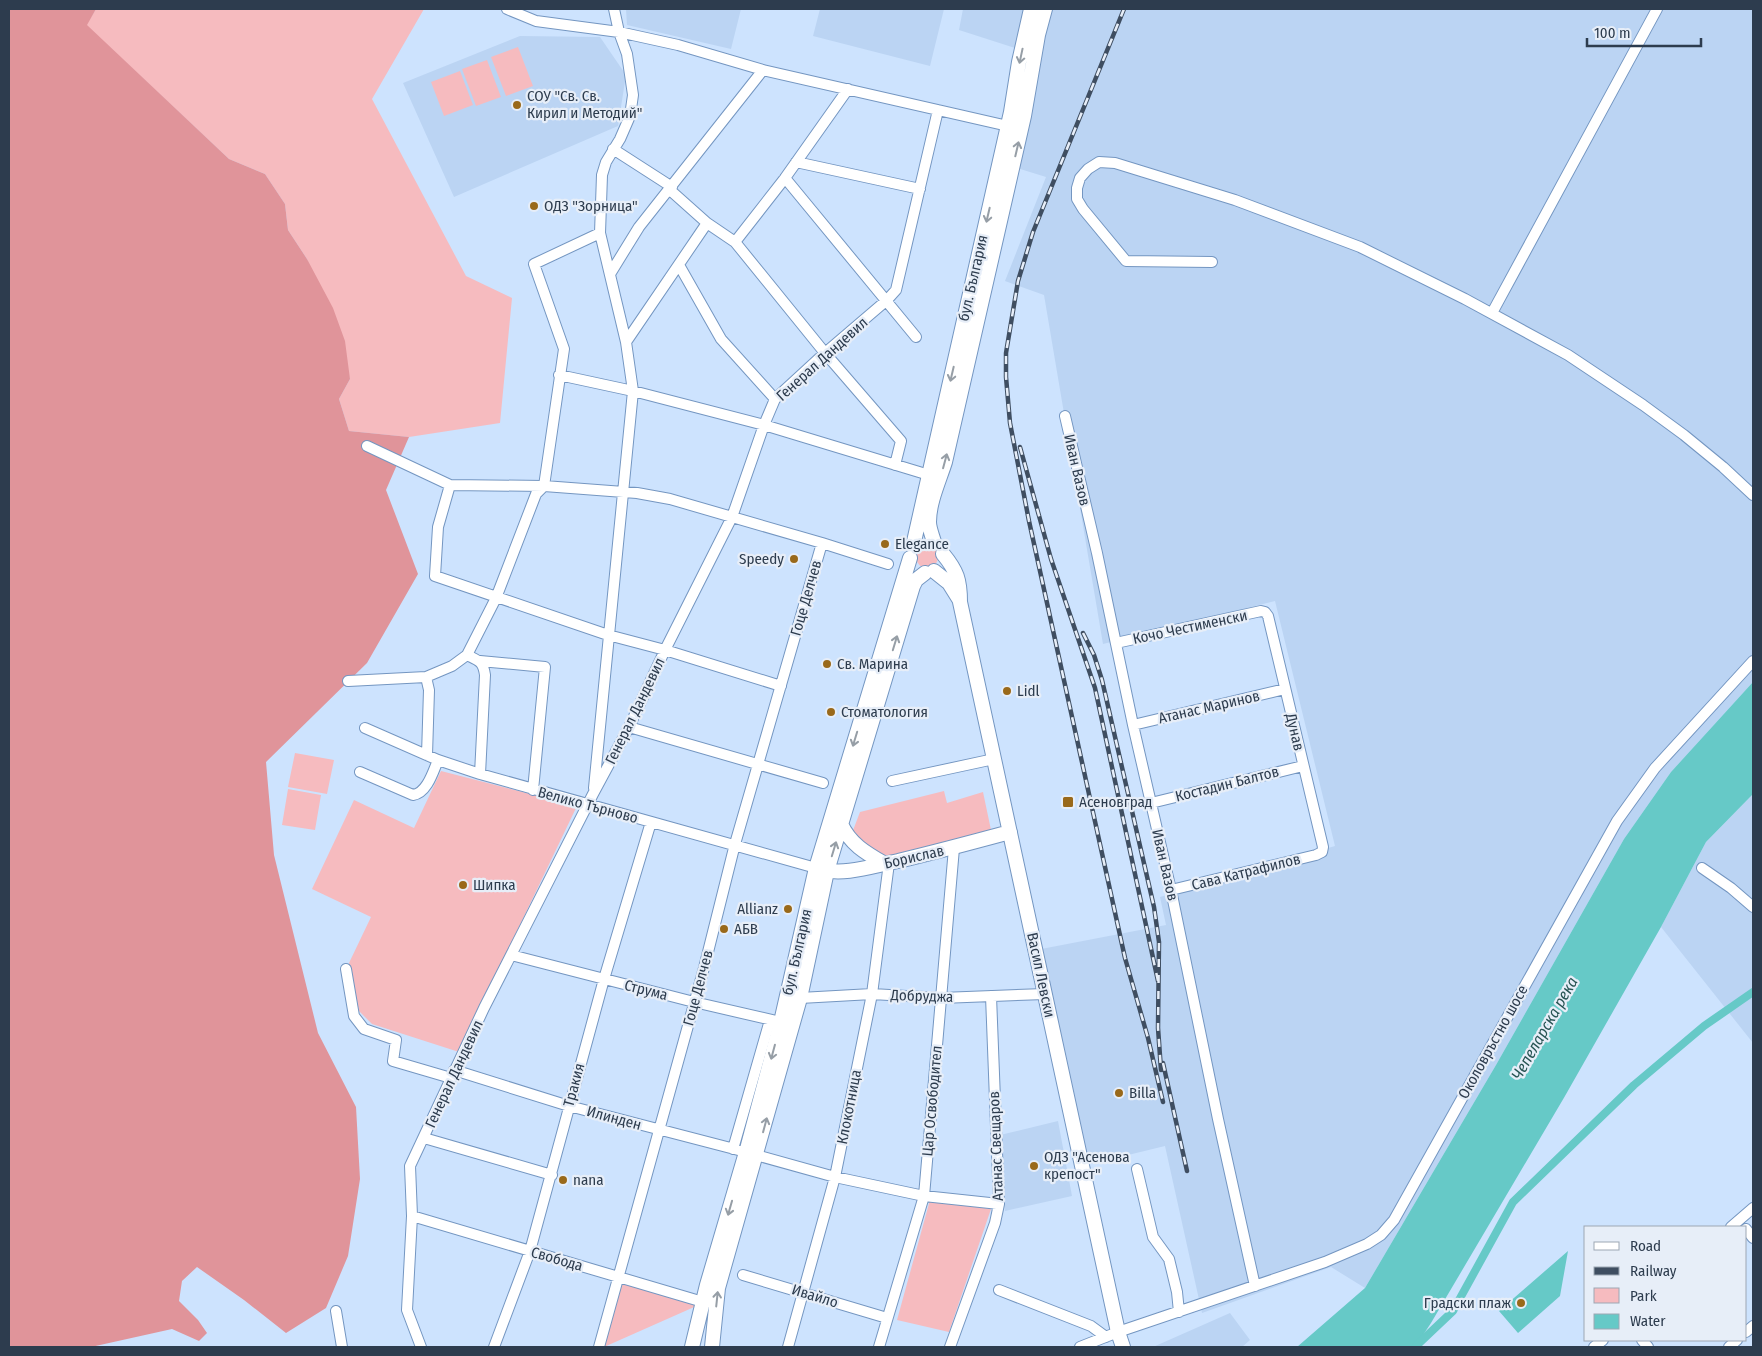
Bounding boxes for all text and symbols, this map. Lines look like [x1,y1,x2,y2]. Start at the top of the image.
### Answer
scale bar [1587,15,1701,47]
text: 100 m [1594,24,1631,42]
one-way arrow [1015,48,1025,64]
place label: СОУ "Св. Св. Кирил и Методий" [527,87,642,122]
marker: СОУ "Св. Св. Кирил и Методий" [511,99,523,111]
one-way arrow [1013,141,1022,157]
place label: ОДЗ "Зорница" [544,197,638,215]
marker: ОДЗ "Зорница" [528,200,540,212]
one-way arrow [982,207,992,223]
street label: бул. България [954,233,992,323]
street label: Генерал Дандевил [773,313,871,405]
one-way arrow [947,365,956,381]
street label: Иван Вазов [1060,432,1094,508]
one-way arrow [941,453,950,469]
place label: Elegance [895,535,949,553]
marker: Elegance [879,538,891,550]
place label: Speedy [739,550,784,568]
marker: Speedy [788,553,800,565]
street label: Гоце Делчев [787,558,825,638]
street label: Кочо Честименски [1131,606,1249,648]
one-way arrow [891,635,901,651]
street label: Генерал Дандевил [601,655,669,767]
place label: Св. Марина [837,655,908,673]
marker: Св. Марина [821,658,833,670]
place label: Lidl [1017,682,1039,700]
marker: Lidl [1001,685,1013,697]
street label: Атанас Маринов [1157,687,1261,727]
place label: Стоматология [841,703,928,721]
marker: Стоматология [825,706,837,718]
street label: Дунав [1282,711,1308,752]
one-way arrow [849,730,859,746]
street label: Костадин Балтов [1173,762,1281,806]
street label: Велико Търново [536,783,640,827]
place label: Асеновград [1079,793,1152,811]
marker: Асеновград [1061,795,1075,809]
street label: Иван Вазов [1148,827,1182,903]
one-way arrow [829,841,839,857]
street label: Борислав [882,841,946,873]
street label: Сава Катрафилов [1190,850,1302,894]
place label: Шипка [473,876,516,894]
marker: Шипка [457,879,469,891]
place label: Allianz [737,900,778,918]
marker: Allianz [782,903,794,915]
street label: бул. България [778,907,816,997]
place label: АБВ [734,920,758,938]
marker: АБВ [718,923,730,935]
street label: Васил Левски [1023,931,1059,1019]
street label: Гоце Делчев [679,948,717,1028]
water label: Чепеларска река [1507,973,1582,1083]
street label: Струма [622,976,670,1004]
street label: Околовръстно шосе [1454,982,1532,1102]
street label: Добруджа [889,986,954,1006]
street label: Генерал Дандевил [421,1017,487,1131]
one-way arrow [768,1043,777,1059]
street label: Цар Освободител [918,1045,946,1157]
street label: Тракия [560,1061,588,1109]
street label: Клокотница [833,1068,865,1146]
place label: Billa [1129,1084,1156,1102]
marker: Billa [1113,1087,1125,1099]
street label: Атанас Свещаров [985,1091,1007,1201]
street label: Илинден [585,1102,643,1134]
one-way arrow [760,1118,770,1134]
place label: ОДЗ "Асенова крепост" [1044,1148,1130,1183]
marker: ОДЗ "Асенова крепост" [1028,1160,1040,1172]
place label: nana [573,1171,604,1189]
marker: nana [557,1174,569,1186]
one-way arrow [724,1200,734,1216]
legend [1584,1226,1747,1341]
text: Road [1630,1237,1661,1255]
street label: Свобода [529,1243,585,1275]
text: Railway [1630,1262,1677,1280]
street label: Ивайло [790,1280,840,1312]
text: Park [1630,1287,1657,1305]
one-way arrow [712,1291,722,1307]
place label: Градски плаж [1424,1294,1511,1312]
marker: Градски плаж [1515,1297,1527,1309]
text: Water [1630,1312,1666,1330]

